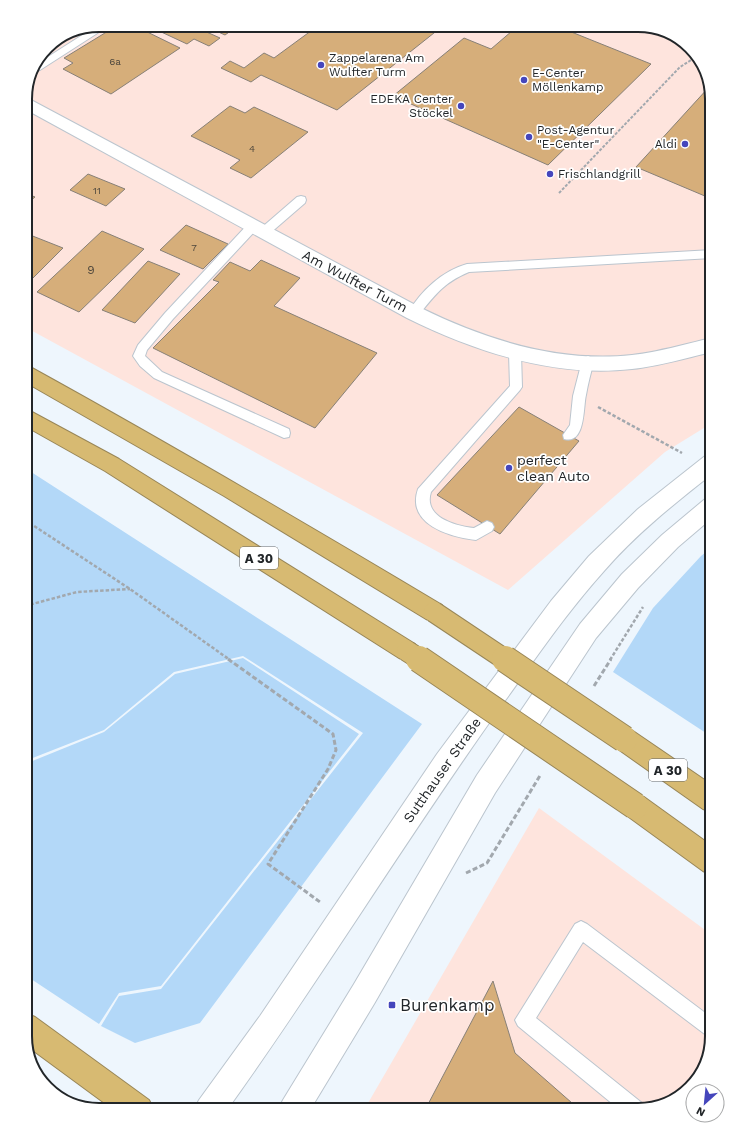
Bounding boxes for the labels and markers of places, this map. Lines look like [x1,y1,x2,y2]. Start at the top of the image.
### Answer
place label: Zappelarena Am Wulfter Turm [329,51,424,79]
marker: Zappelarena Am Wulfter Turm [316,60,326,70]
place label: E-Center Möllenkamp [532,66,604,94]
marker: E-Center Möllenkamp [519,75,529,85]
place label: EDEKA Center Stöckel [370,92,453,120]
marker: EDEKA Center Stöckel [456,101,466,111]
place label: Post-Agentur "E-Center" [537,123,614,151]
marker: Post-Agentur "E-Center" [524,132,534,142]
place label: Aldi [655,137,677,151]
marker: Aldi [680,139,690,149]
place label: Frischlandgrill [558,167,641,181]
marker: Frischlandgrill [545,169,555,179]
place label: perfect clean Auto [517,452,590,484]
marker: perfect clean Auto [504,463,514,473]
place label: Burenkamp [400,995,495,1015]
marker: Burenkamp [387,1000,397,1010]

